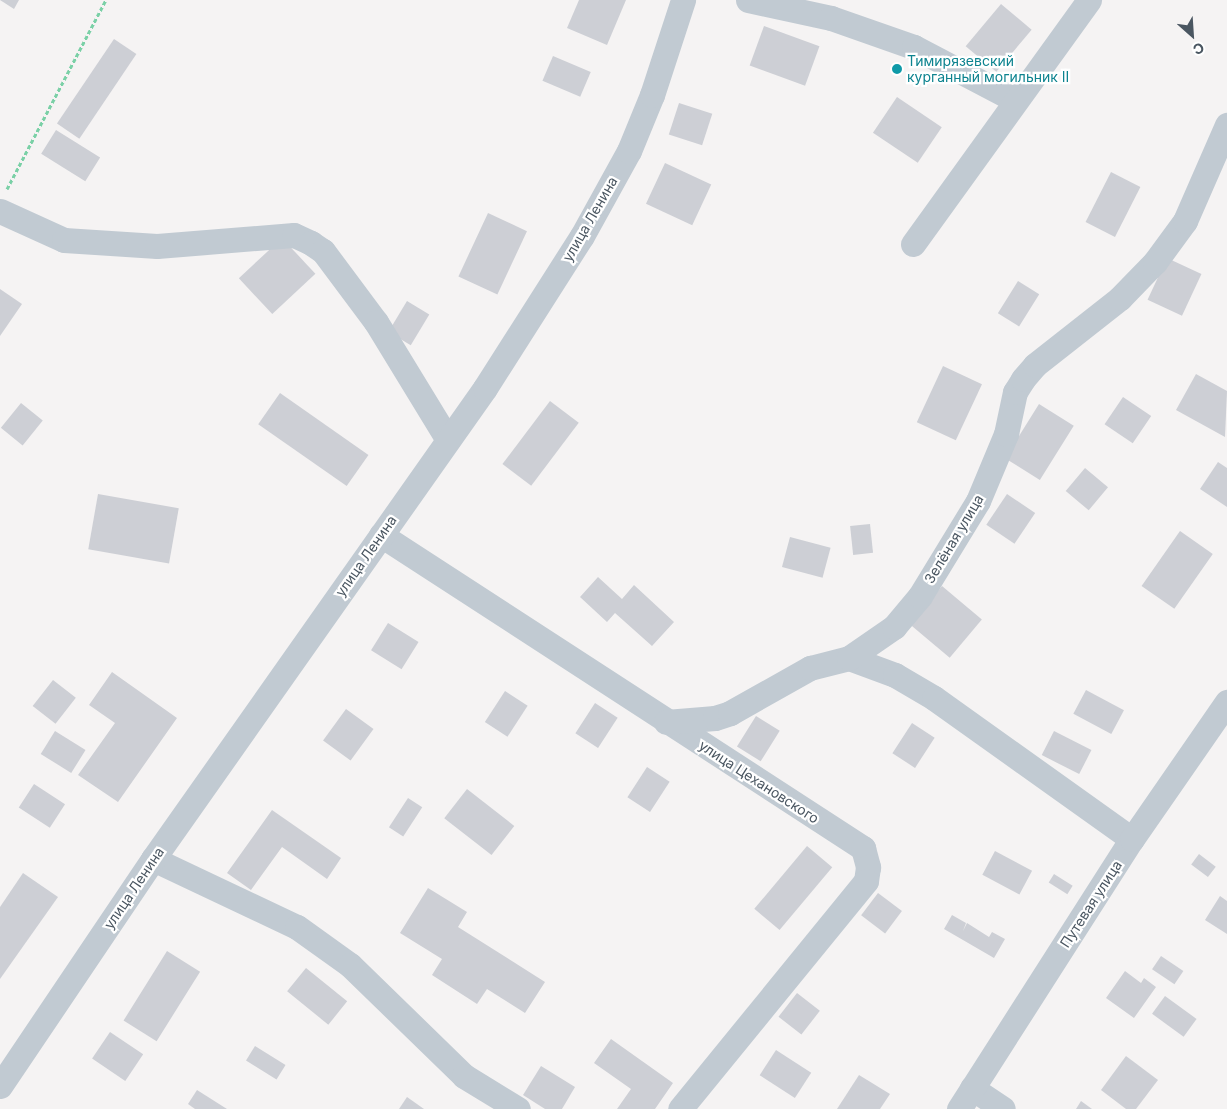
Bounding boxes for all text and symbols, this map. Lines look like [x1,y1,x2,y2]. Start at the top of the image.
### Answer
north arrow [1167,10,1217,60]
text: С [1190,39,1207,59]
place label: Тимирязевский курганный могильник II [907,53,1069,85]
marker: Тимирязевский курганный могильник II [891,63,903,75]
street label: улица Ленина [559,174,621,264]
street label: Зелёная улица [921,492,987,586]
street label: улица Ленина [332,512,400,600]
street label: улица Цехановского [696,737,822,827]
street label: улица Ленина [100,844,168,932]
street label: Путевая улица [1057,857,1125,951]

